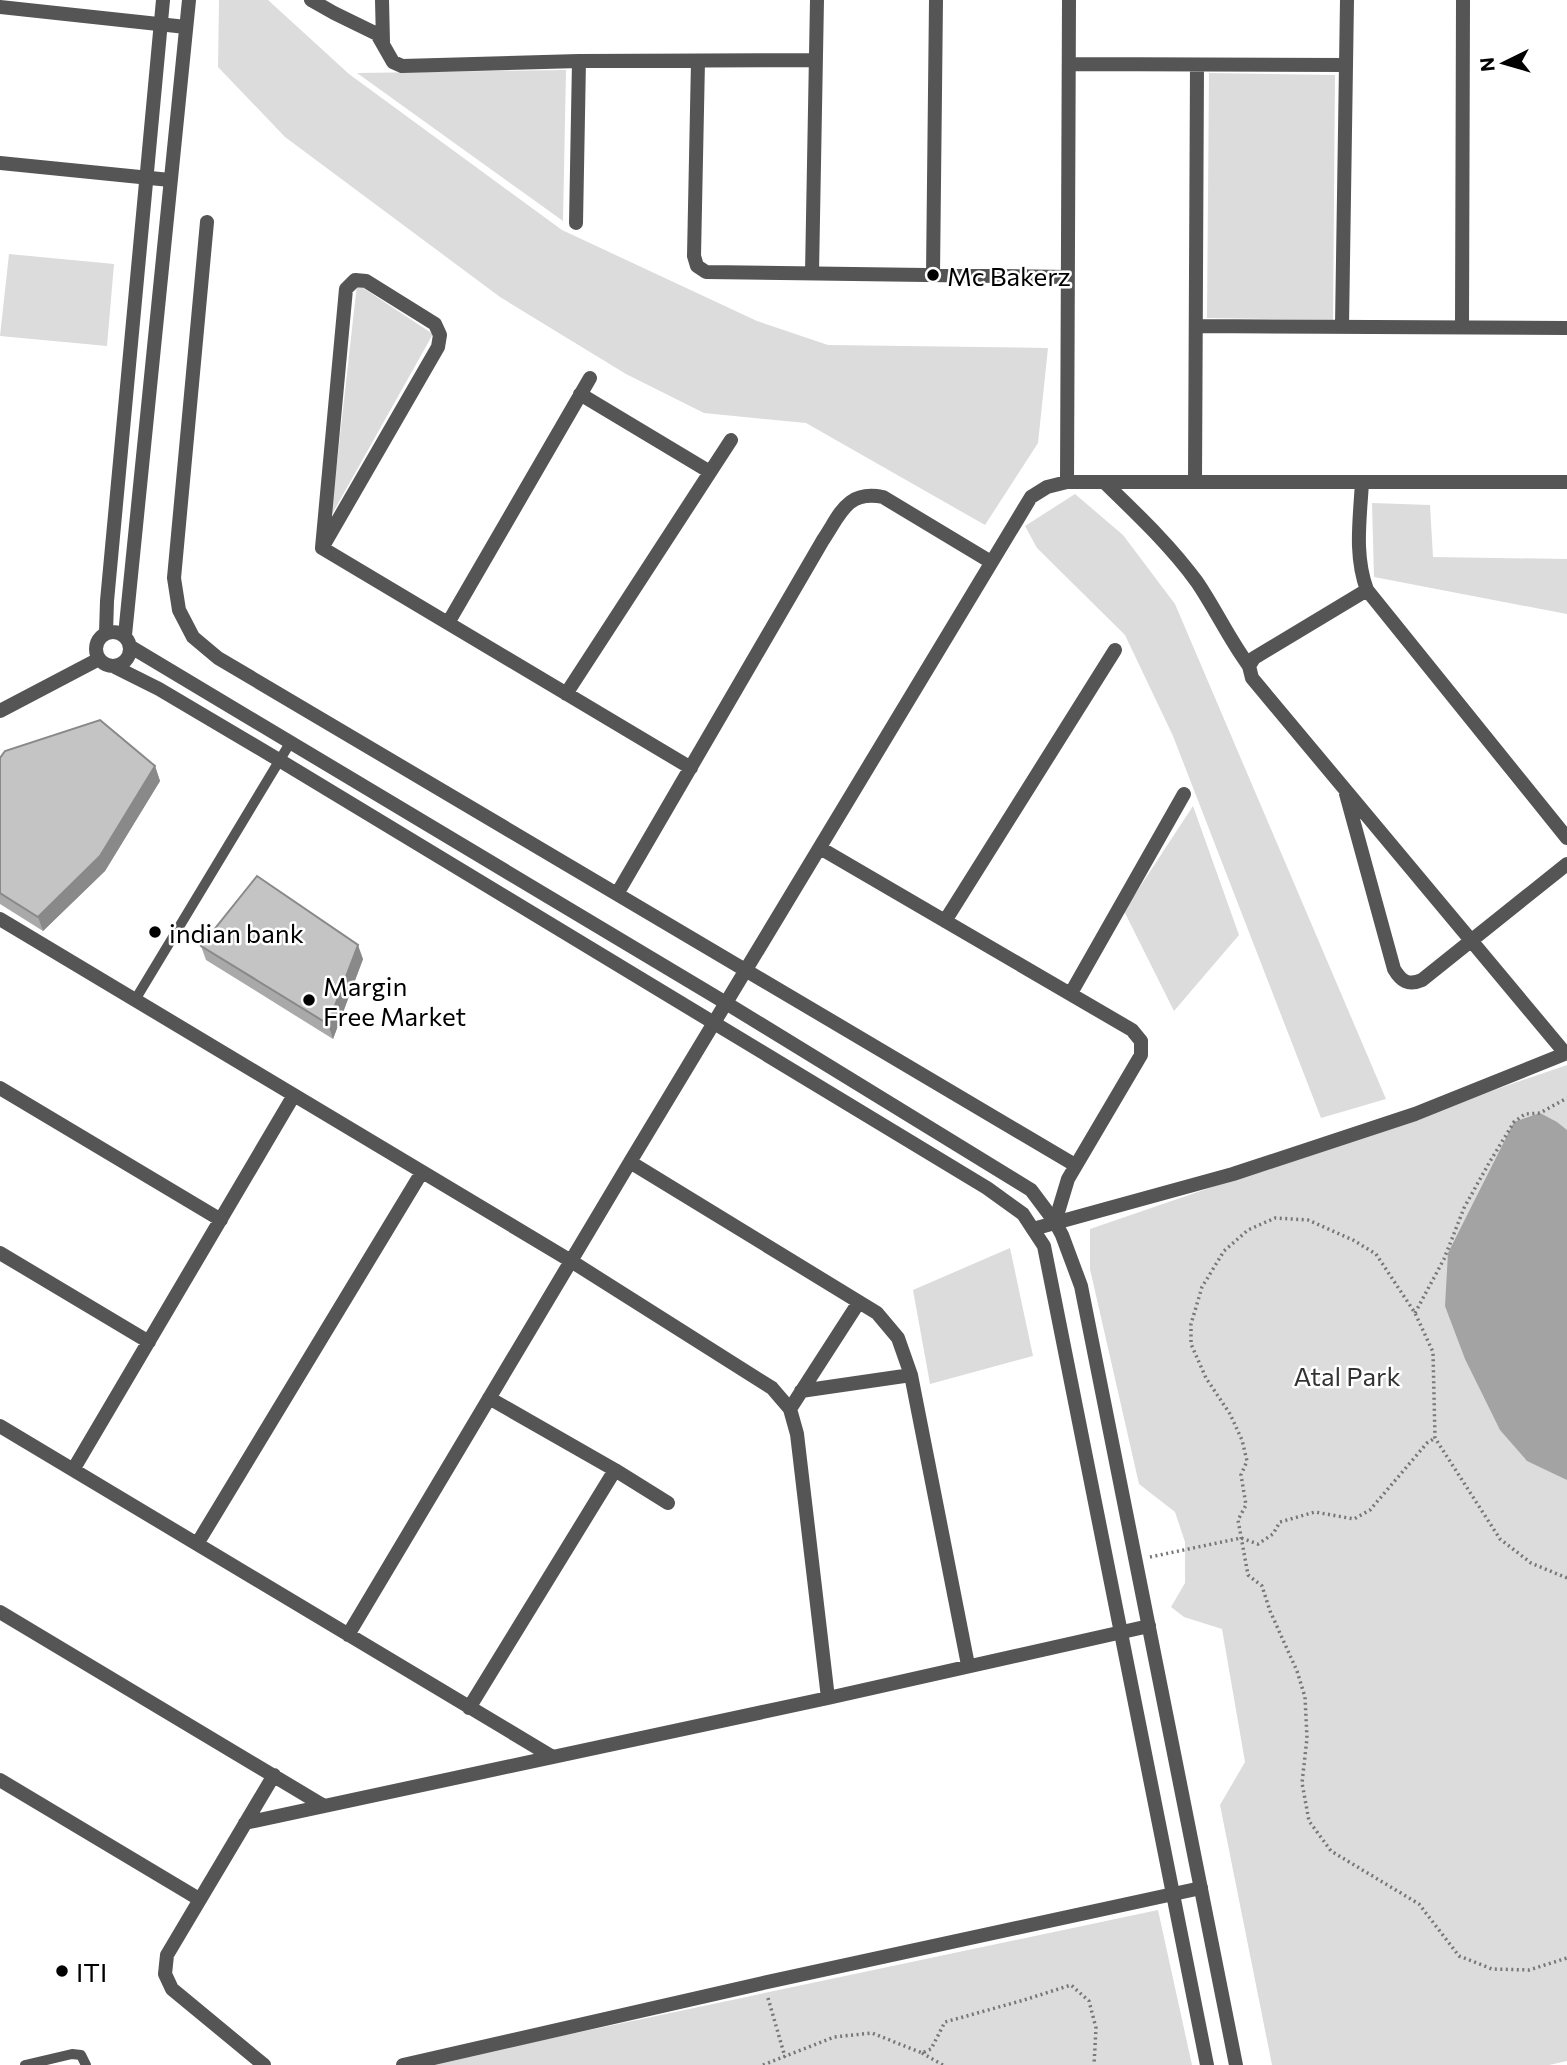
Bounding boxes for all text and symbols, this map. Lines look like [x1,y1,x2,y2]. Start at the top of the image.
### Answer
north arrow [1469,28,1539,98]
text: N [1474,56,1499,73]
place label: Mc Bakerz [947,260,1071,291]
marker: Mc Bakerz [925,267,941,283]
place label: indian bank [169,917,304,948]
marker: indian bank [147,924,163,940]
place label: Margin Free Market [323,970,466,1031]
marker: Margin Free Market [301,992,317,1008]
park label: Atal Park [1293,1360,1401,1391]
place label: ITI [76,1956,107,1987]
marker: ITI [54,1963,70,1979]

